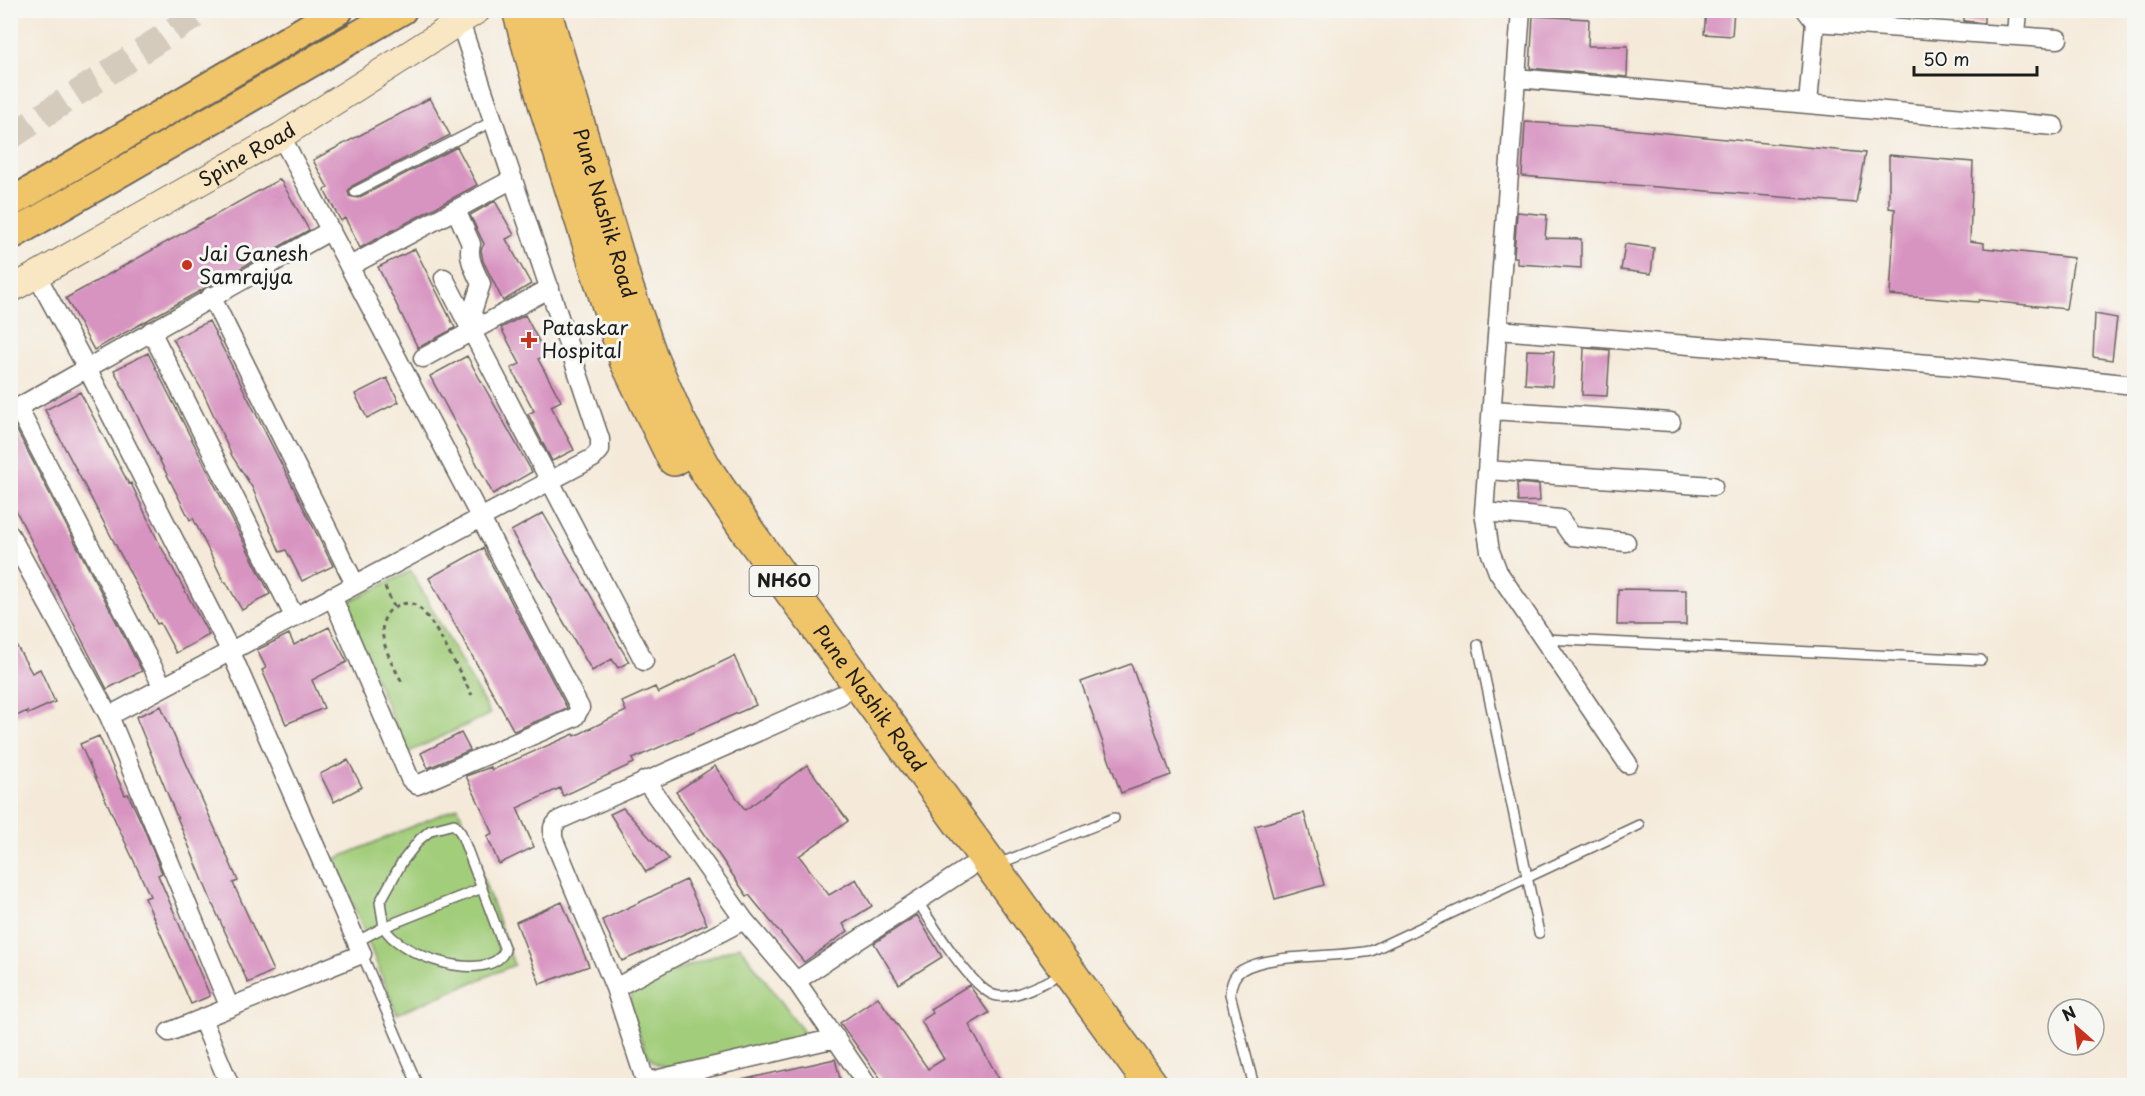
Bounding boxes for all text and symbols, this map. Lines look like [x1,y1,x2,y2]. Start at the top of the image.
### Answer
scale bar [1914,39,2037,77]
text: 50 m [1923,45,1970,72]
street label: Spine Road [193,114,301,194]
street label: Pune Nashik Road [566,124,645,302]
place label: Jai Ganesh Samrajya [199,238,309,291]
marker: Jai Ganesh Samrajya [180,258,194,272]
place label: Pataskar Hospital [542,312,628,365]
marker: Pataskar Hospital [520,331,538,349]
road number: NH60 [750,566,818,596]
street label: Pune Nashik Road [806,618,934,778]
north arrow [2046,997,2106,1057]
text: N [2057,999,2080,1026]

